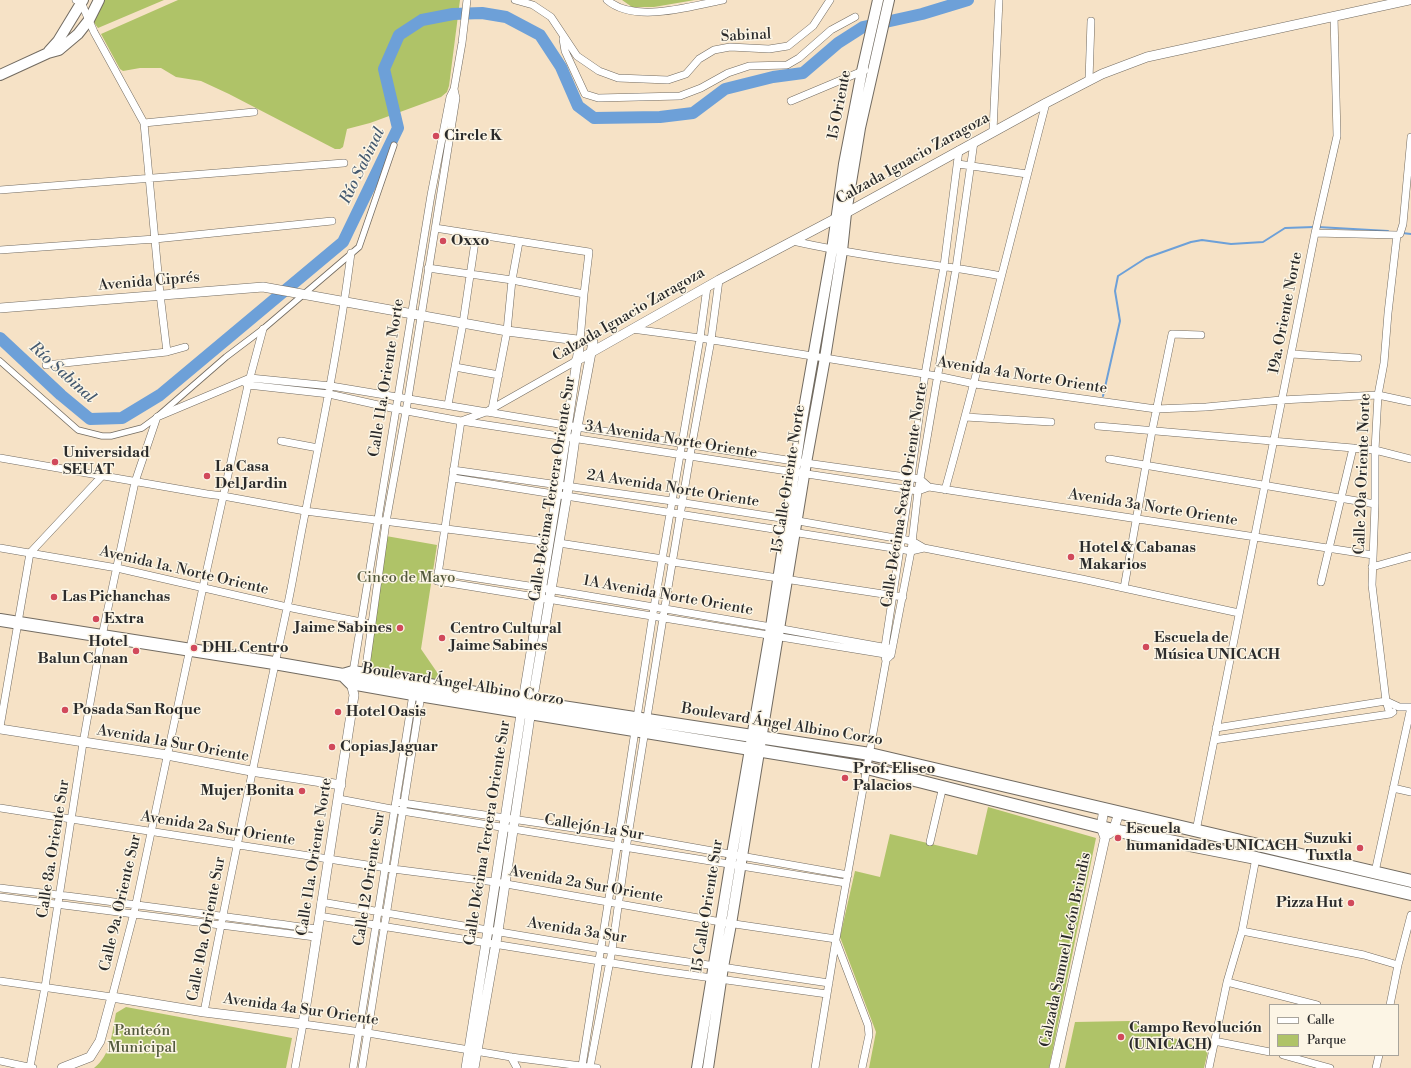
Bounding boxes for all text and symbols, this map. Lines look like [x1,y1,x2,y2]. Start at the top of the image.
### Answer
street label: Sabinal [720,26,772,46]
street label: 15 Oriente [824,69,856,141]
street label: Calzada Ignacio Zaragoza [833,109,993,209]
water label: Río Sabinal [336,125,390,207]
place label: Circle K [444,127,502,145]
marker: Circle K [431,131,441,141]
place label: Oxxo [451,232,489,250]
marker: Oxxo [438,236,448,246]
street label: 19a. Oriente Norte [1265,250,1307,376]
street label: Calzada Ignacio Zaragoza [550,264,708,366]
street label: Avenida Ciprés [97,269,201,295]
street label: Calle 11a. Oriente Norte [366,298,408,458]
water label: Río Sabinal [25,338,99,408]
street label: Avenida 4a Norte Oriente [936,354,1108,398]
street label: Calle Décima Tercera Oriente Sur [526,375,580,603]
street label: Calle Décima Sexta Oriente Norte [878,381,932,609]
street label: Calle 20a Oriente Norte [1351,393,1375,555]
street label: 15 Calle Oriente Norte [768,403,810,555]
street label: 3A Avenida Norte Oriente [584,417,758,463]
place label: Universidad SEUAT [63,444,150,479]
marker: Universidad SEUAT [50,457,60,467]
place label: La Casa Del Jardin [215,458,287,493]
street label: 2A Avenida Norte Oriente [586,466,760,512]
marker: La Casa Del Jardin [202,471,212,481]
street label: Avenida 3a Norte Oriente [1067,486,1239,530]
place label: Hotel & Cabanas Makarios [1079,539,1196,574]
street label: Avenida 1a. Norte Oriente [98,543,270,599]
marker: Hotel & Cabanas Makarios [1066,552,1076,562]
park label: Cinco de Mayo [357,569,455,587]
street label: 1A Avenida Norte Oriente [582,572,754,620]
place label: Las Pichanchas [62,588,170,606]
marker: Las Pichanchas [49,592,59,602]
place label: Extra [104,610,144,628]
marker: Extra [91,614,101,624]
place label: Jaime Sabines [295,619,392,637]
place label: Centro Cultural Jaime Sabines [450,620,562,655]
marker: Jaime Sabines [395,623,405,633]
place label: Escuela de Música UNICACH [1154,629,1280,664]
place label: Hotel Balun Canan [38,633,128,668]
marker: Centro Cultural Jaime Sabines [437,633,447,643]
place label: DHL Centro [202,639,289,657]
marker: Escuela de Música UNICACH [1141,642,1151,652]
marker: DHL Centro [189,643,199,653]
marker: Hotel Balun Canan [131,646,141,656]
street label: Boulevard Ángel Albino Corzo [361,660,565,710]
street label: Boulevard Ángel Albino Corzo [680,700,884,750]
place label: Posada San Roque [73,701,201,719]
place label: Hotel Oasis [346,703,426,721]
marker: Posada San Roque [60,705,70,715]
marker: Hotel Oasis [333,707,343,717]
street label: Calle Décima Tercera Oriente Sur [461,719,515,947]
street label: Avenida 1a Sur Oriente [96,722,250,766]
place label: Copias Jaguar [340,738,438,756]
marker: Copias Jaguar [327,742,337,752]
place label: Prof. Eliseo Palacios [853,760,935,795]
marker: Prof. Eliseo Palacios [840,773,850,783]
street label: Calle 11a. Oriente Norte [294,777,336,937]
street label: Calle 8a. Oriente Sur [34,778,74,920]
place label: Mujer Bonita [200,782,294,800]
marker: Mujer Bonita [297,786,307,796]
street label: Avenida 2a Sur Oriente [139,808,297,850]
street label: Calle 12 Oriente Sur [351,811,389,947]
street label: Callejón 1a Sur [543,811,645,845]
place label: Escuela humanidades UNICACH [1126,820,1298,855]
place label: Suzuki Tuxtla [1304,830,1352,865]
street label: Calle 9a. Oriente Sur [96,833,146,973]
marker: Escuela humanidades UNICACH [1113,833,1123,843]
street label: 15 Calle Oriente Sur [689,838,727,974]
marker: Suzuki Tuxtla [1355,843,1365,853]
street label: Calzada Samuel León Brindis [1037,851,1095,1049]
street label: Calle 10a. Oriente Sur [184,855,230,1003]
street label: Avenida 2a Sur Oriente [508,863,664,907]
place label: Pizza Hut [1276,894,1343,912]
marker: Pizza Hut [1346,898,1356,908]
street label: Avenida 3a Sur [526,914,628,948]
street label: Avenida 4a Sur Oriente [222,990,380,1030]
legend [1269,1004,1399,1056]
text: Calle [1307,1013,1334,1028]
place label: Campo Revolución (UNICACH) [1129,1019,1262,1054]
park label: Panteón Municipal [108,1022,176,1057]
marker: Campo Revolución (UNICACH) [1116,1032,1126,1042]
text: Parque [1307,1033,1346,1048]

